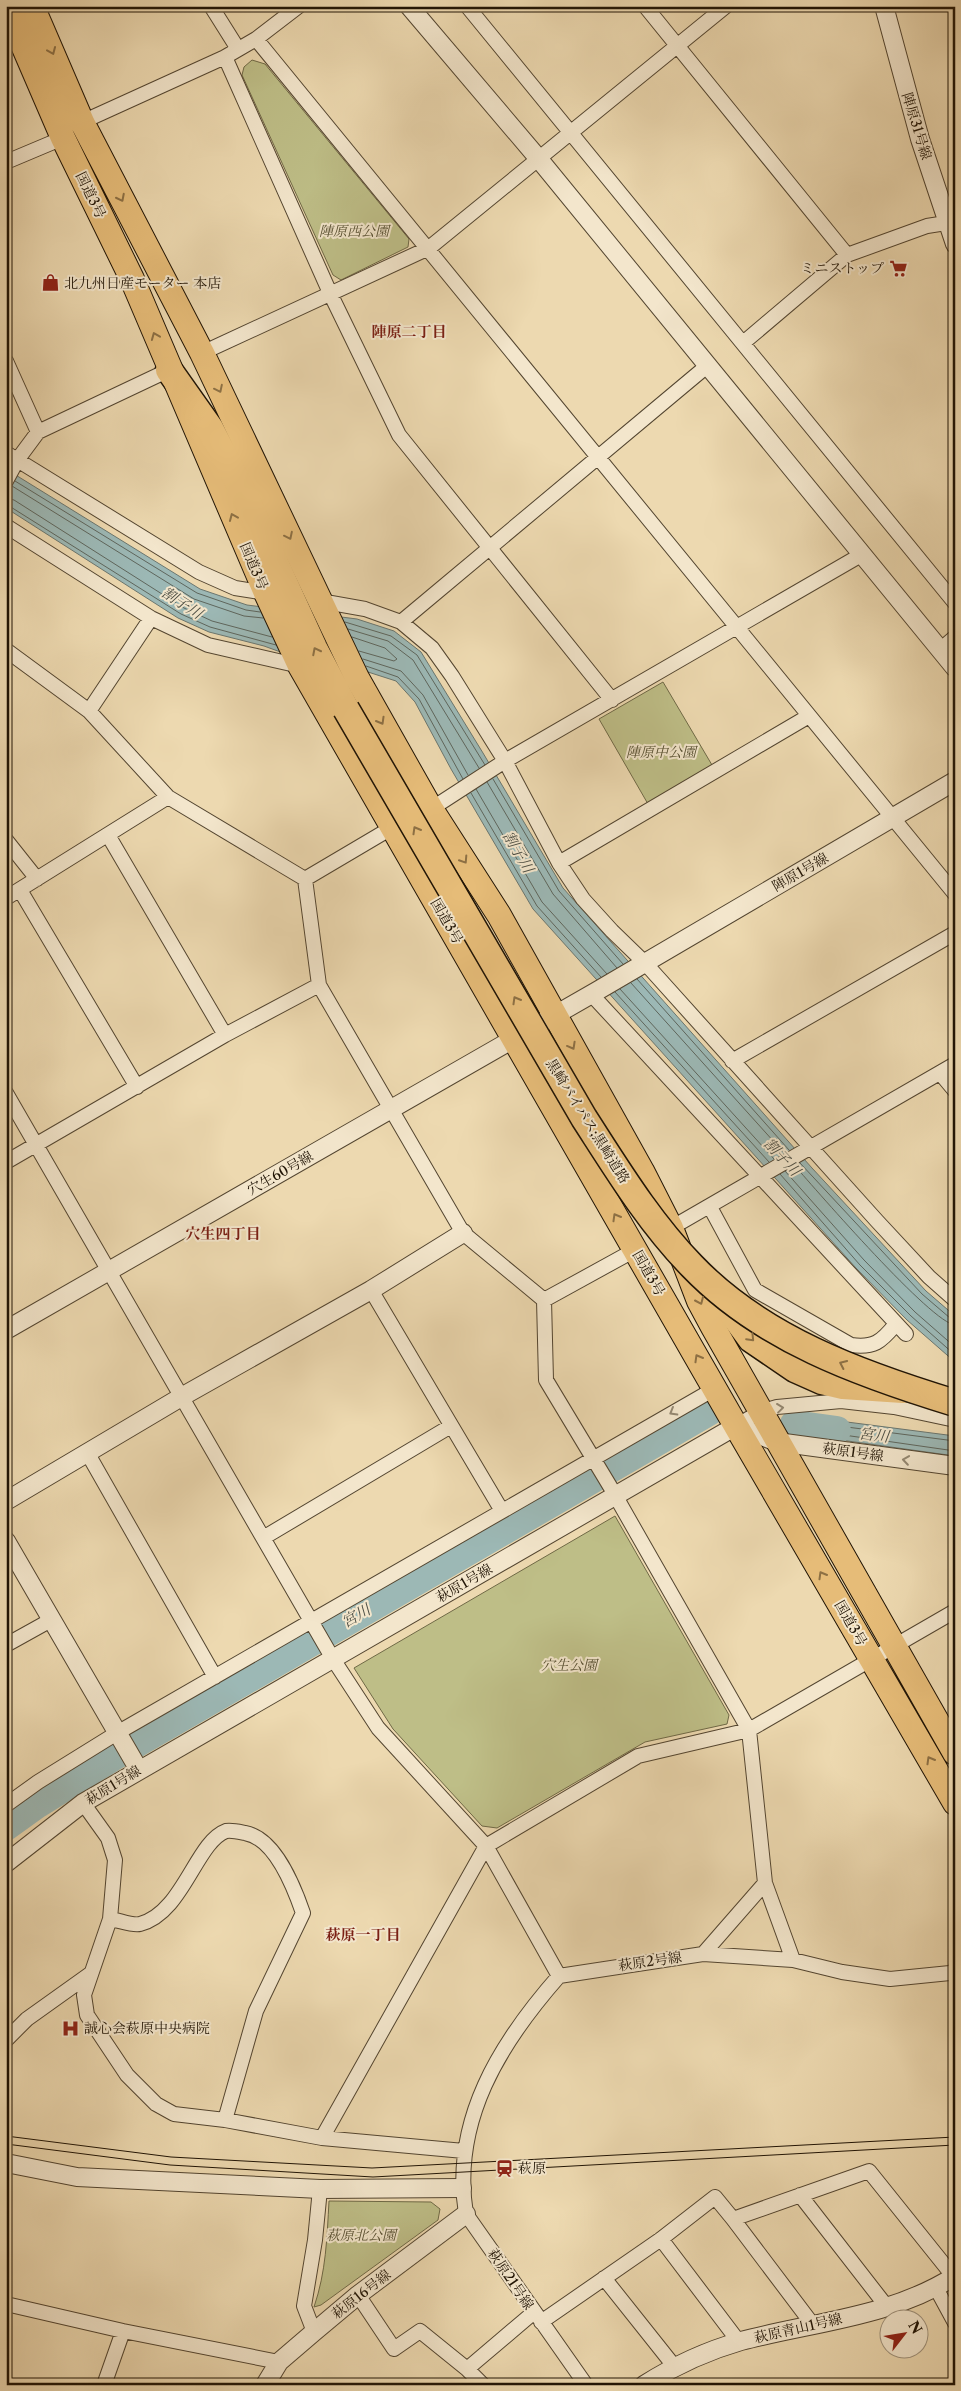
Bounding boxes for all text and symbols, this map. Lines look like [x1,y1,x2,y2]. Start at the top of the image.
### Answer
one-way arrow [45,46,56,55]
street label: 陣原31号線 [898,90,936,162]
street label: 国道3号 [72,169,110,221]
one-way arrow [115,192,125,201]
park label: 陣原西公園 [319,222,391,240]
supermarket icon: ミニストップ [888,258,908,278]
place label: ミニストップ [800,259,884,277]
shop icon: 北九州日産モーター 本店 [40,273,60,293]
place label: 北九州日産モーター 本店 [64,274,221,292]
district label: 陣原二丁目 [371,322,447,341]
one-way arrow [151,332,162,341]
one-way arrow [213,384,224,393]
one-way arrow [228,513,239,522]
one-way arrow [283,531,294,540]
street label: 国道3号 [236,540,272,592]
water label: 割子川 [158,582,208,624]
one-way arrow [312,647,322,656]
one-way arrow [375,715,385,724]
park label: 陣原中公園 [626,743,698,761]
one-way arrow [413,826,423,835]
water label: 割子川 [499,828,539,878]
street label: 陣原1号線 [769,849,831,895]
one-way arrow [458,855,468,864]
street label: 国道3号 [427,895,467,947]
one-way arrow [512,997,522,1006]
one-way arrow [566,1041,576,1050]
street label: 黒崎バイパス;黒崎道路 [542,1055,634,1187]
water label: 割子川 [760,1134,806,1181]
street label: 穴生60号線 [244,1147,316,1199]
one-way arrow [613,1214,623,1223]
district label: 穴生四丁目 [185,1224,261,1243]
street label: 国道3号 [629,1247,669,1299]
one-way arrow [693,1296,704,1305]
one-way arrow [745,1332,754,1341]
one-way arrow [694,1354,704,1363]
one-way arrow [839,1360,848,1370]
one-way arrow [777,1403,785,1414]
one-way arrow [670,1406,679,1416]
water label: 宮川 [858,1423,892,1446]
street label: 萩原1号線 [821,1439,885,1465]
one-way arrow [902,1455,911,1465]
street label: 萩原1号線 [433,1560,495,1606]
one-way arrow [819,1571,829,1580]
street label: 国道3号 [831,1597,871,1649]
water label: 宮川 [338,1599,375,1631]
park label: 穴生公園 [541,1656,599,1674]
one-way arrow [927,1757,937,1766]
street label: 萩原1号線 [82,1761,144,1809]
district label: 萩原一丁目 [325,1925,401,1944]
street label: 萩原2号線 [617,1948,683,1974]
hospital icon: 誠心会萩原中央病院 [60,2018,80,2038]
place label: 誠心会萩原中央病院 [84,2019,210,2037]
station icon: 萩原 [494,2158,514,2178]
place label: 萩原 [518,2159,546,2177]
park label: 萩原北公園 [326,2226,398,2244]
street label: 萩原21号線 [484,2245,538,2313]
street label: 萩原16号線 [328,2265,394,2323]
north arrow [878,2308,928,2358]
street label: 萩原青山1号線 [752,2309,844,2347]
text: N [904,2317,926,2337]

